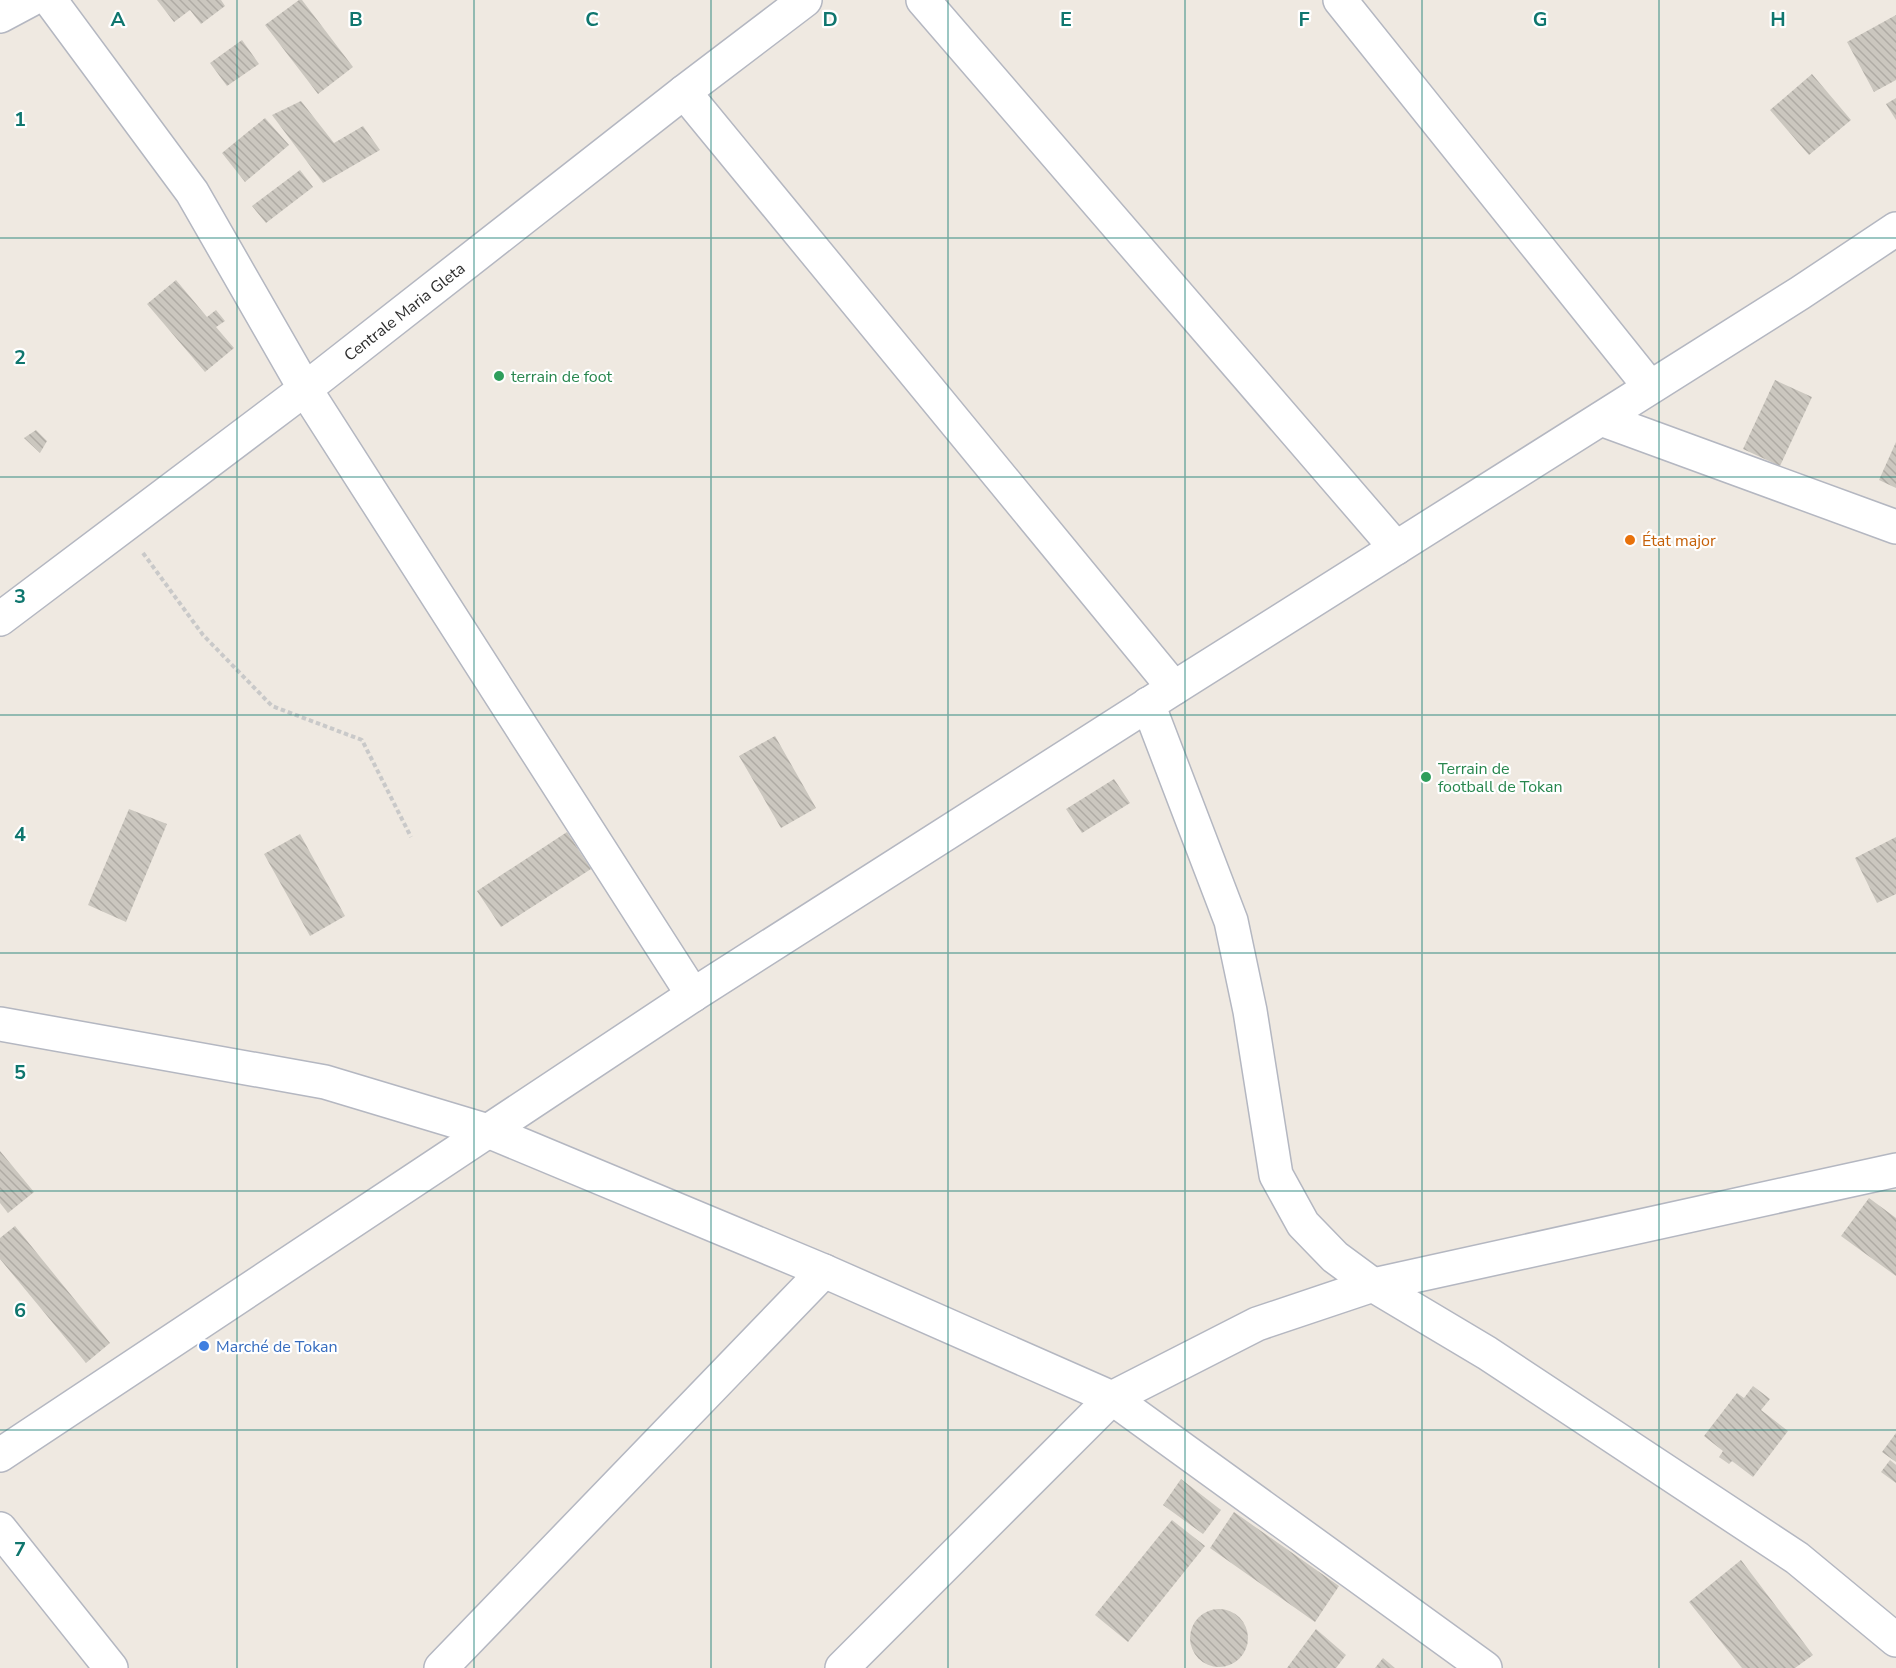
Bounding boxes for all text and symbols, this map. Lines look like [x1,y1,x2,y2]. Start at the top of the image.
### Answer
text: A [111,6,126,33]
text: B [349,6,363,33]
text: C [585,6,599,33]
text: D [822,6,838,33]
text: E [1060,6,1072,33]
text: F [1298,6,1310,33]
text: G [1533,6,1547,33]
text: H [1770,6,1786,33]
text: 1 [14,106,26,133]
street label: Centrale Maria Gleta [340,258,470,366]
text: 2 [14,344,26,371]
place label: terrain de foot [511,366,613,388]
marker: terrain de foot [492,369,506,383]
place label: État major [1642,530,1716,552]
marker: État major [1623,533,1637,547]
text: 3 [14,583,26,610]
place label: Terrain de football de Tokan [1438,758,1563,798]
marker: Terrain de football de Tokan [1419,770,1433,784]
text: 4 [14,821,26,848]
text: 5 [14,1059,26,1086]
text: 6 [14,1297,26,1324]
place label: Marché de Tokan [216,1336,338,1358]
marker: Marché de Tokan [197,1339,211,1353]
text: 7 [14,1536,26,1563]

